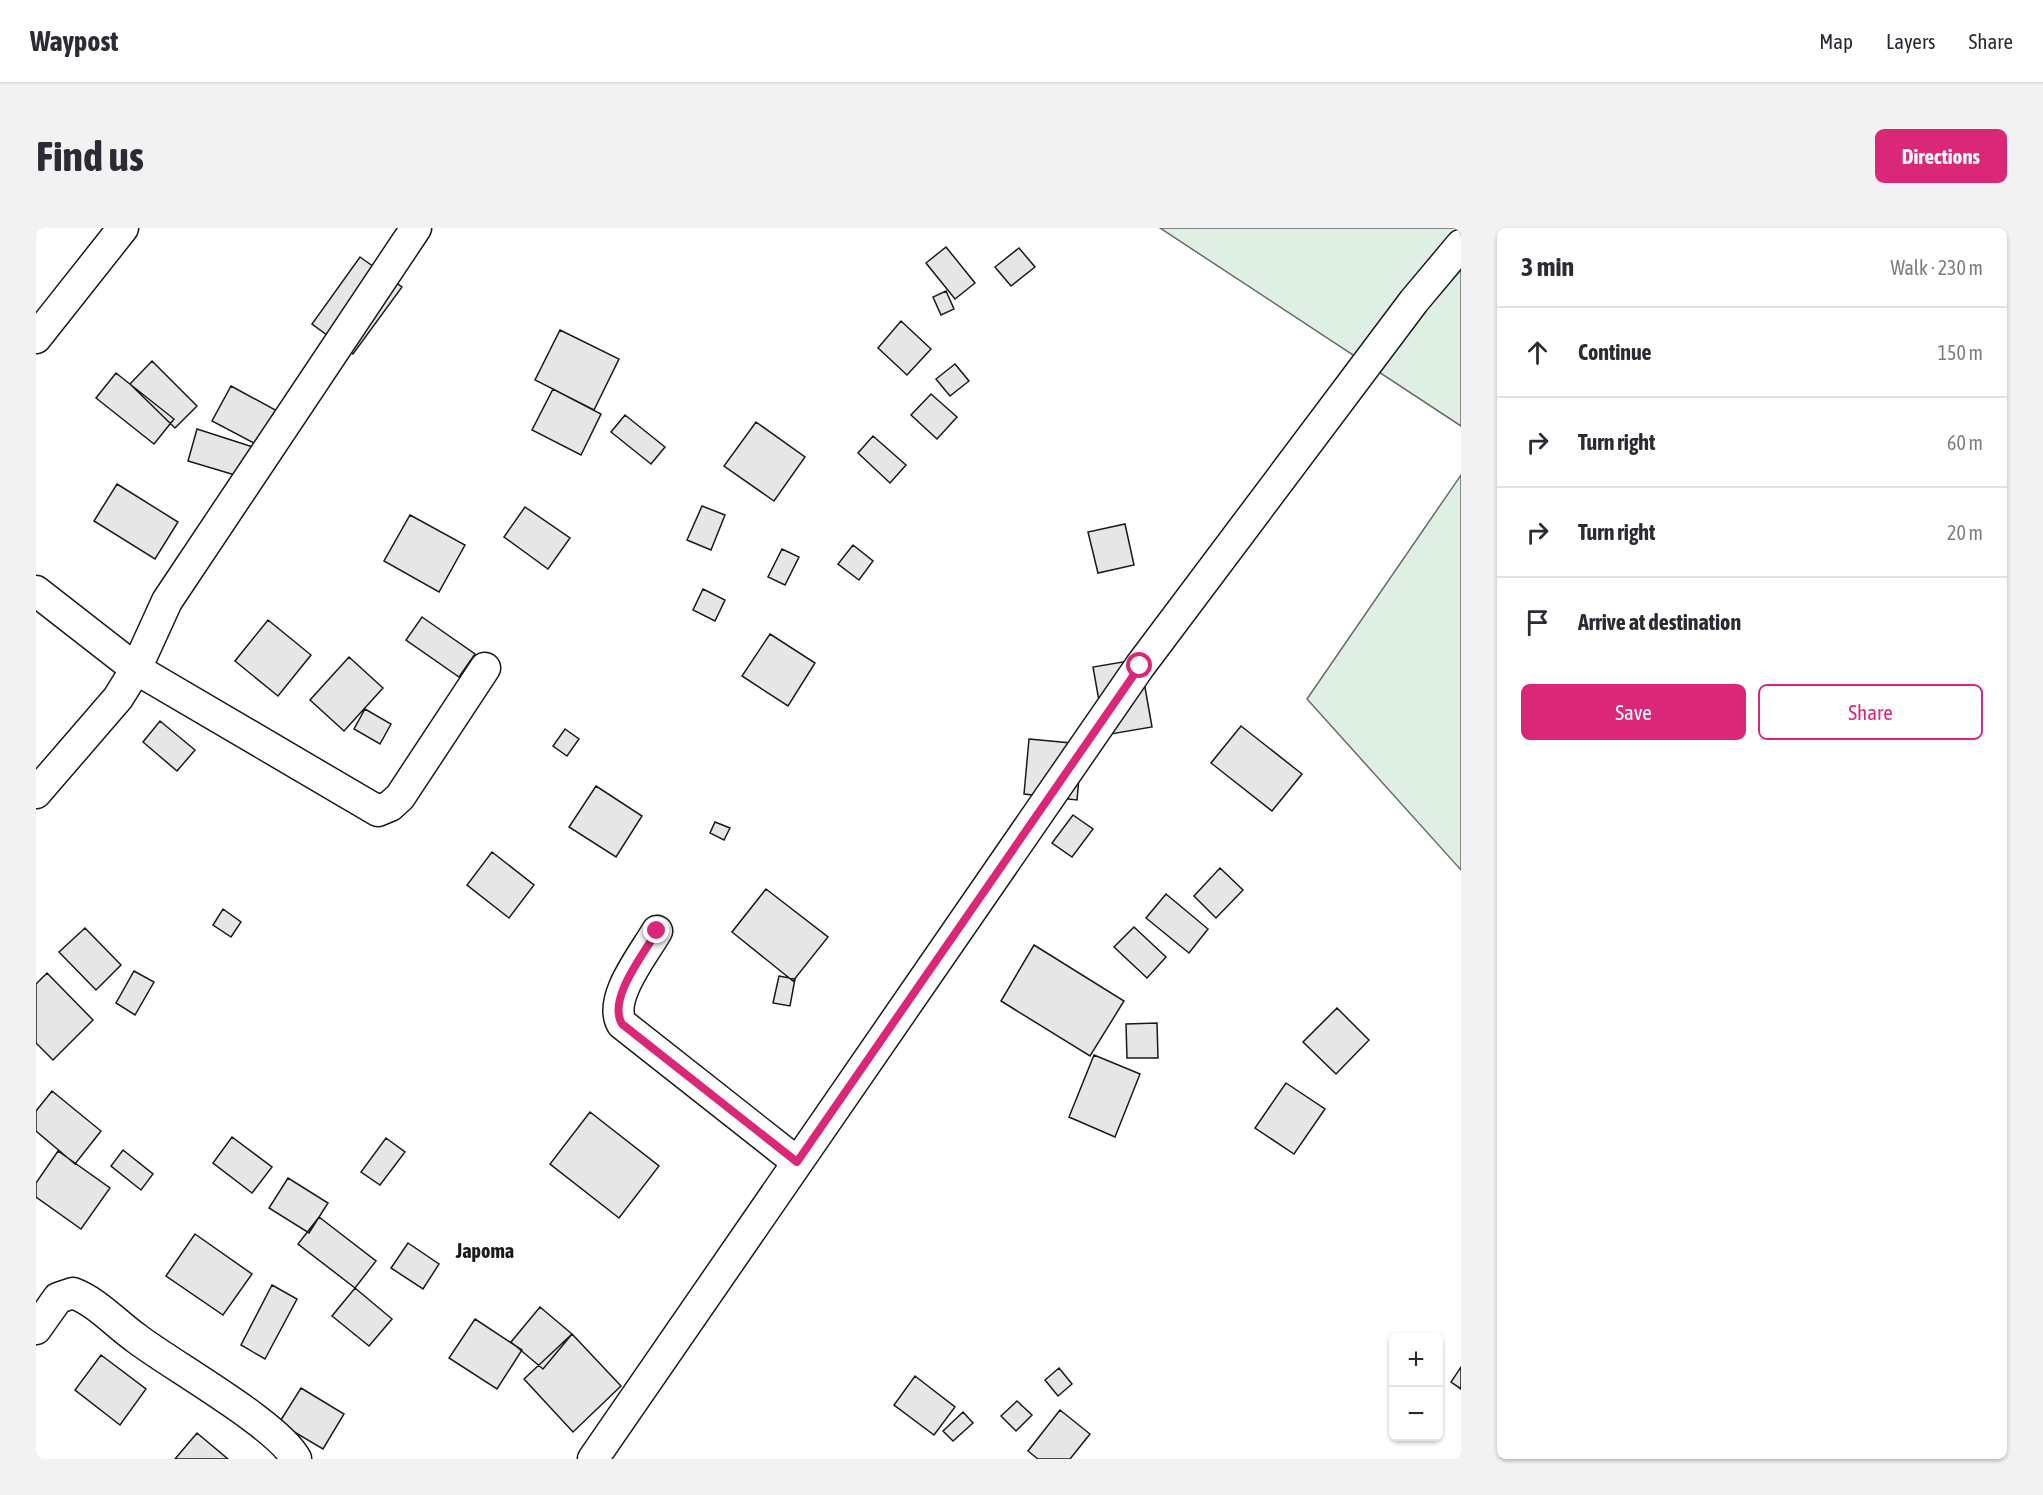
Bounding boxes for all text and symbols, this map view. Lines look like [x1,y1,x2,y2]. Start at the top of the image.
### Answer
text: Waypost [30,25,118,57]
text: Map [1819,29,1853,53]
text: Layers [1886,29,1936,53]
text: Share [1969,29,2013,53]
button: Directions [1875,129,2007,183]
text: Find us [36,132,144,180]
text: 3 min [1521,252,1574,282]
text: Walk · 230 m [1891,256,1983,279]
icon: ahead [1521,336,1554,369]
text: Continue [1578,339,1652,365]
text: 150 m [1938,341,1983,364]
icon: right [1521,426,1554,459]
text: Turn right [1578,429,1655,455]
text: 60 m [1947,431,1983,454]
icon: right [1521,516,1554,549]
text: Turn right [1578,519,1655,545]
text: 20 m [1947,521,1983,544]
icon: arrive [1521,606,1554,639]
text: Arrive at destination [1578,609,1741,635]
route start [1126,652,1152,678]
button: Save [1521,684,1746,740]
button: Share [1758,684,1983,740]
route end [643,917,669,943]
district label: Japoma [455,1239,514,1262]
map controls [1389,1333,1443,1441]
button: + [1389,1333,1443,1387]
button: − [1389,1387,1443,1441]

